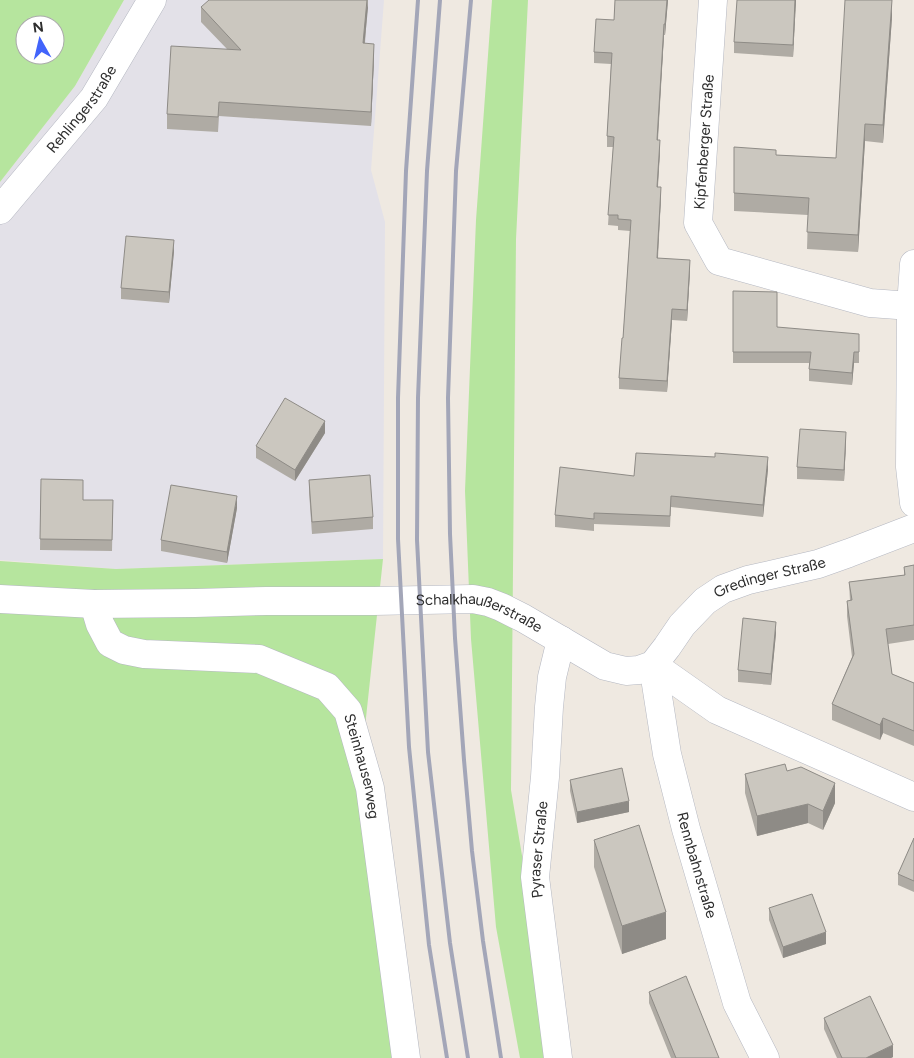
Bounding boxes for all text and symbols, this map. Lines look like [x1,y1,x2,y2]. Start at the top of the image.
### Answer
north arrow [15,15,65,65]
text: N [32,18,45,37]
street label: Rehlingerstraße [43,62,120,157]
street label: Kipfenberger Straße [690,74,718,210]
street label: Gredinger Straße [710,553,828,602]
street label: Schalkhaußerstraße [416,590,546,636]
street label: Steinhauserweg [340,711,383,820]
street label: Pyraser Straße [526,800,552,899]
street label: Rennbahnstraße [673,810,721,920]

